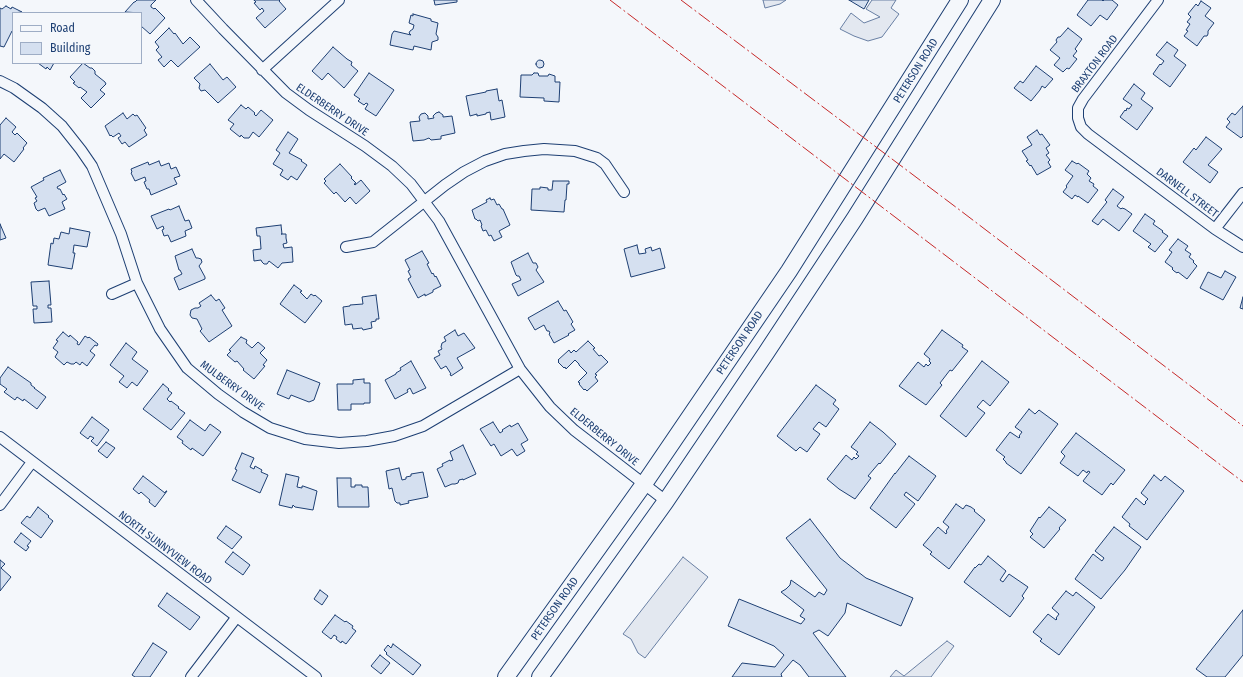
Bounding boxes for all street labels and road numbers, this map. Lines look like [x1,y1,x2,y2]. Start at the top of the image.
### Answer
street label: BRAXTON ROAD [1069,33,1121,95]
street label: PETERSON ROAD [891,36,941,106]
street label: ELDERBERRY DRIVE [293,81,371,139]
street label: DARNELL STREET [1154,165,1220,221]
street label: PETERSON ROAD [714,309,766,377]
street label: MULBERRY DRIVE [197,358,267,414]
street label: ELDERBERRY DRIVE [567,405,641,469]
street label: NORTH SUNNYVIEW ROAD [116,508,214,588]
street label: PETERSON ROAD [528,575,582,643]

